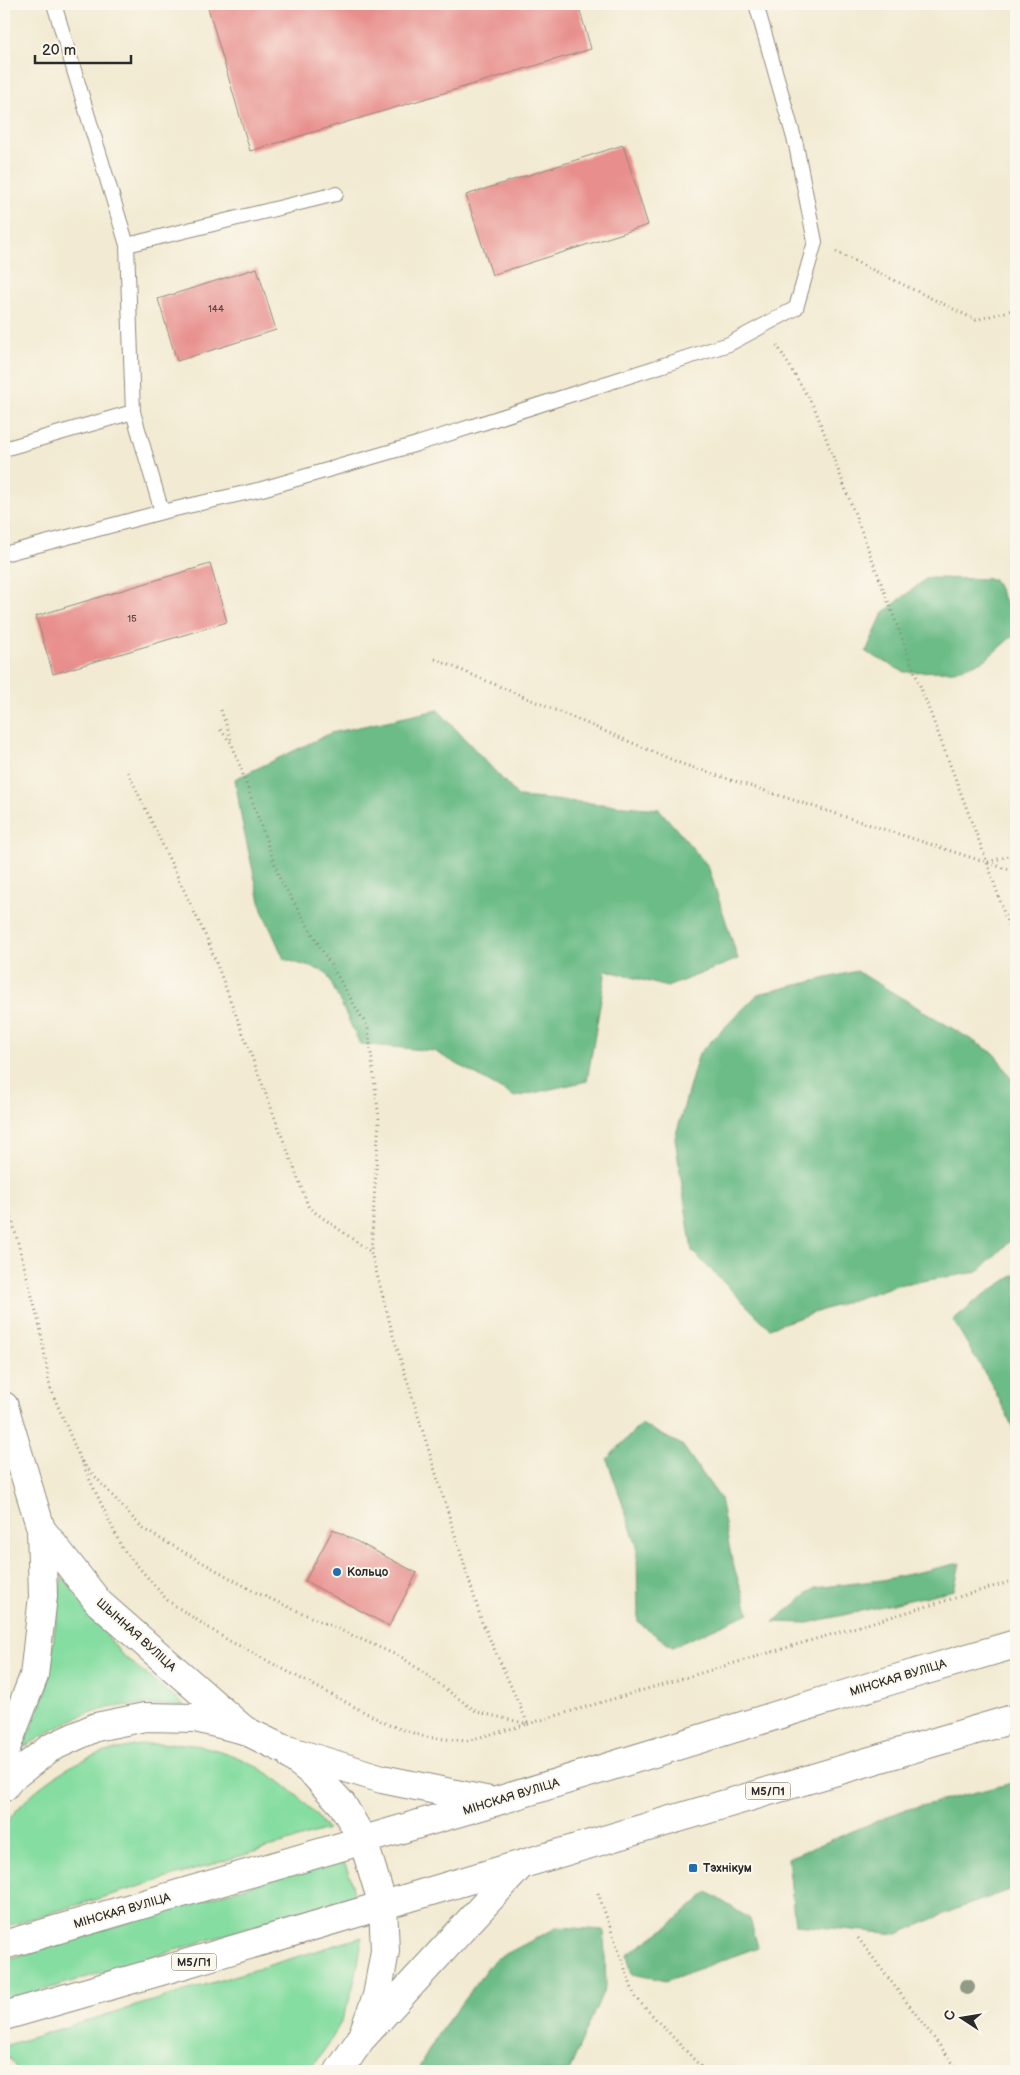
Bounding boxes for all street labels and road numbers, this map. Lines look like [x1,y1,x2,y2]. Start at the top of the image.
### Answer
street label: ШЫННАЯ ВУЛІЦА [93,1595,180,1675]
street label: МІНСКАЯ ВУЛІЦА [848,1656,949,1700]
street label: МІНСКАЯ ВУЛІЦА [461,1775,562,1819]
road number: М5/П1 [746,1782,790,1800]
street label: МІНСКАЯ ВУЛІЦА [72,1890,173,1932]
road number: М5/П1 [172,1954,216,1970]

